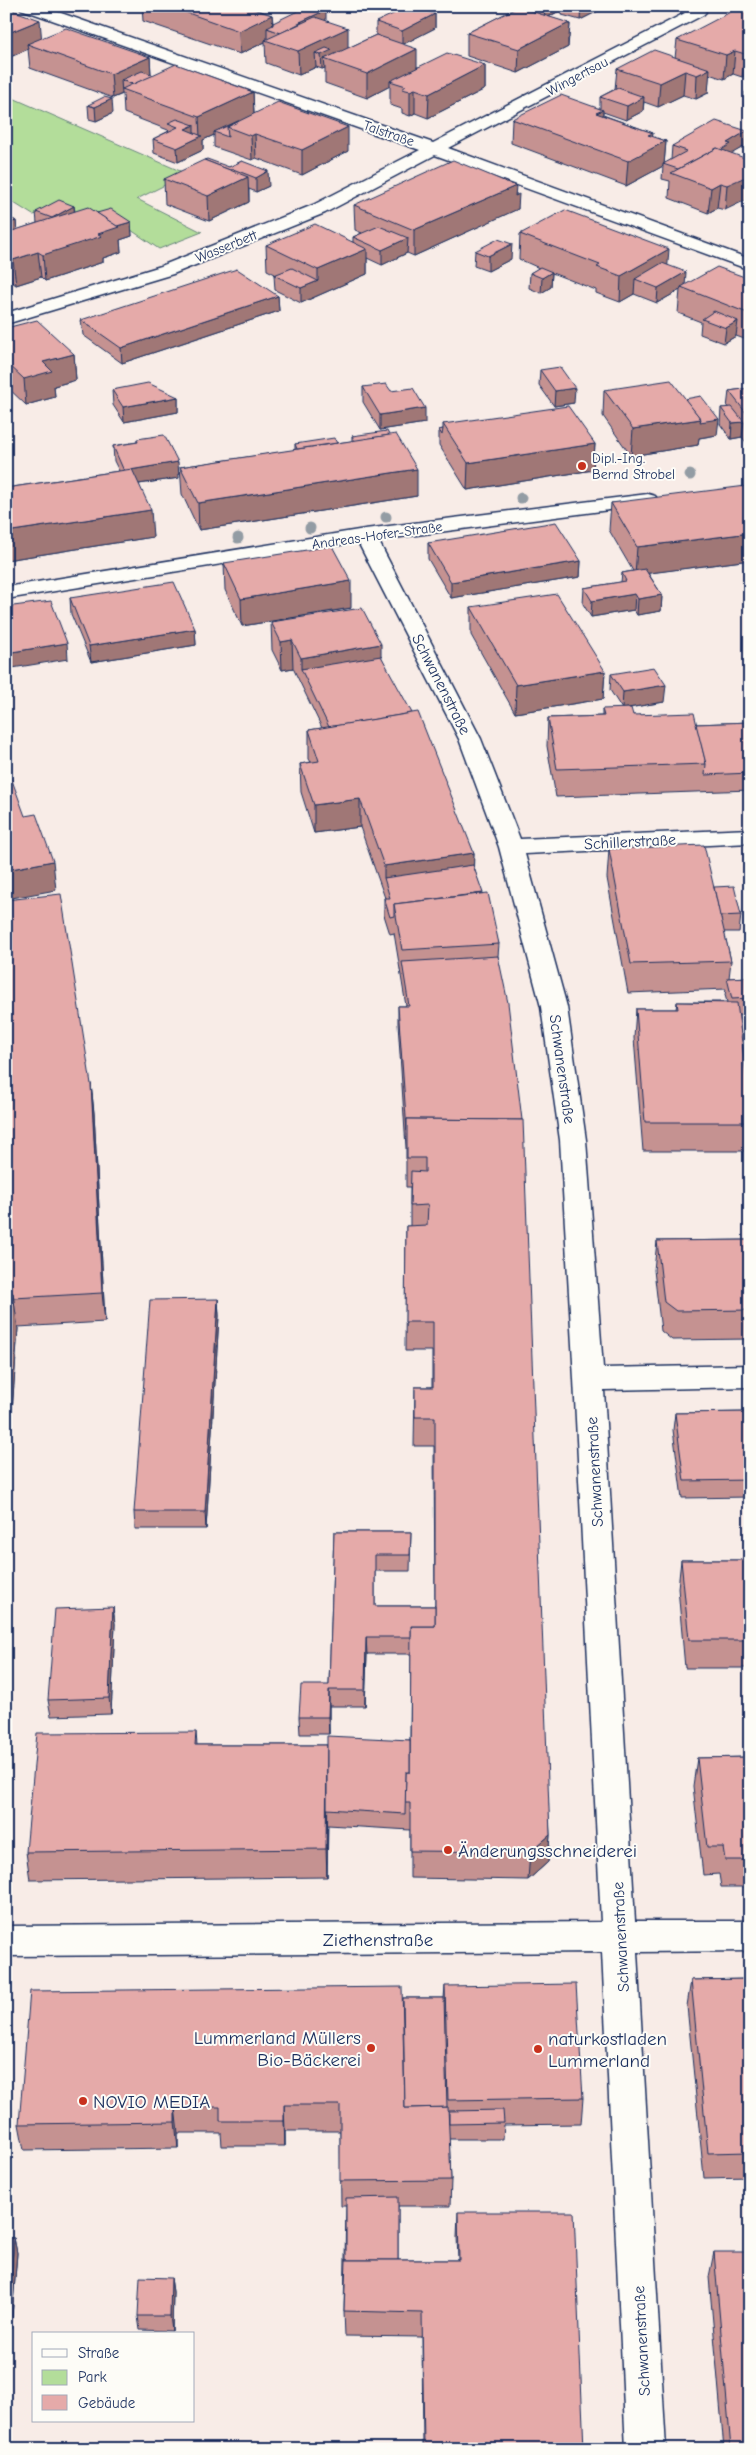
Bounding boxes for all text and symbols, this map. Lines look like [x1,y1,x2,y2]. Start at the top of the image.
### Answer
street label: Wingertsau [544,53,611,100]
street label: Talstraße [361,117,417,150]
street label: Wasserbett [193,226,260,267]
place label: Dipl.-Ing. Bernd Strobel [592,450,675,483]
marker: Dipl.-Ing. Bernd Strobel [576,460,588,472]
street label: Andreas-Hofer-Straße [311,518,443,553]
street label: Schwanenstraße [408,631,474,738]
street label: Schillerstraße [584,831,677,853]
street label: Schwanenstraße [545,1013,579,1125]
street label: Schwanenstraße [583,1416,607,1528]
place label: Änderungsschneiderei [458,1840,637,1862]
marker: Änderungsschneiderei [442,1844,454,1856]
street label: Schwanenstraße [609,1881,633,1993]
street label: Ziethenstraße [323,1929,433,1951]
place label: Lummerland Müllers Bio-Bäckerei [194,2027,361,2071]
place label: naturkostladen Lummerland [548,2028,667,2072]
marker: Lummerland Müllers Bio-Bäckerei [365,2042,377,2054]
marker: naturkostladen Lummerland [532,2043,544,2055]
place label: NOVIO MEDIA [93,2091,210,2113]
marker: NOVIO MEDIA [77,2095,89,2107]
street label: Schwanenstraße [630,2285,654,2397]
legend [32,2332,195,2422]
text: Straße [78,2344,120,2362]
text: Park [78,2368,107,2386]
text: Gebäude [78,2394,136,2412]

